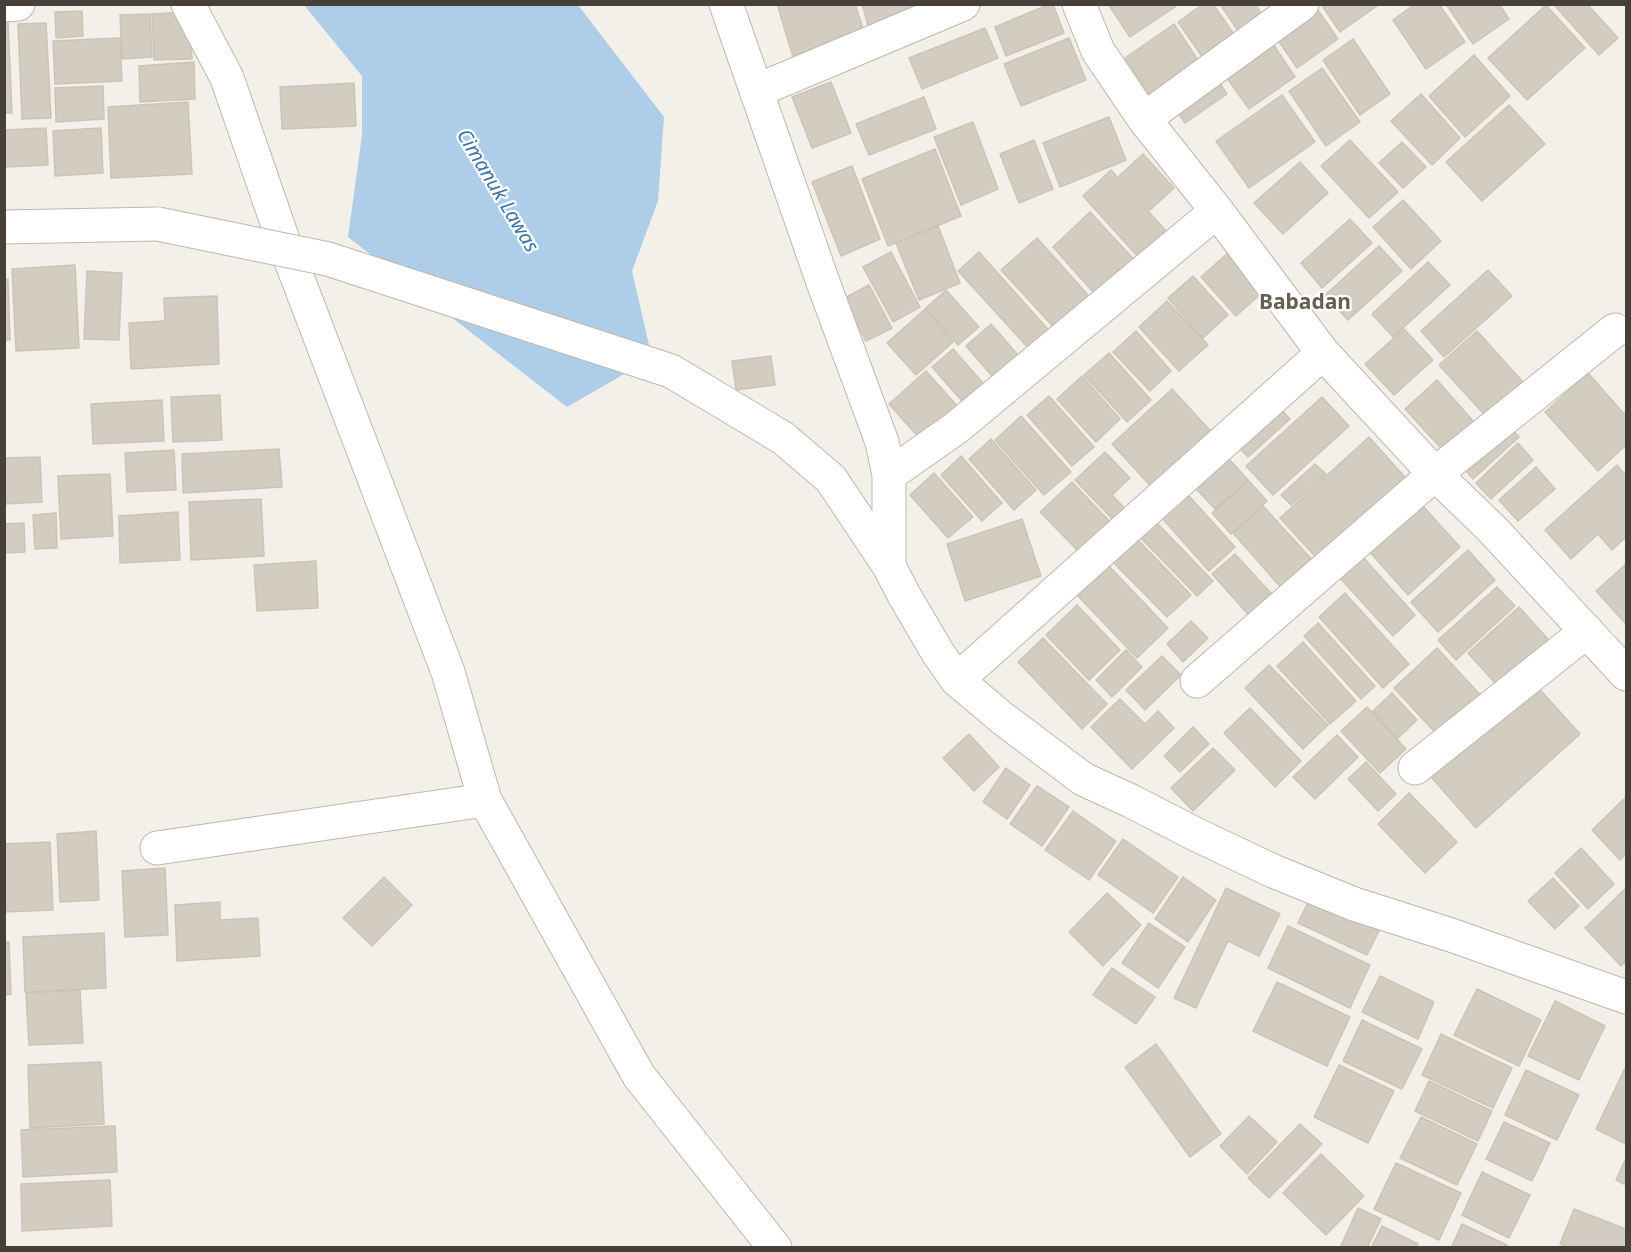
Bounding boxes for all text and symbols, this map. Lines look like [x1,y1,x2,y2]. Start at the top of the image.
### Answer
water label: Cimanuk Lawas [451,125,543,257]
district label: Babadan [1259,290,1351,316]

